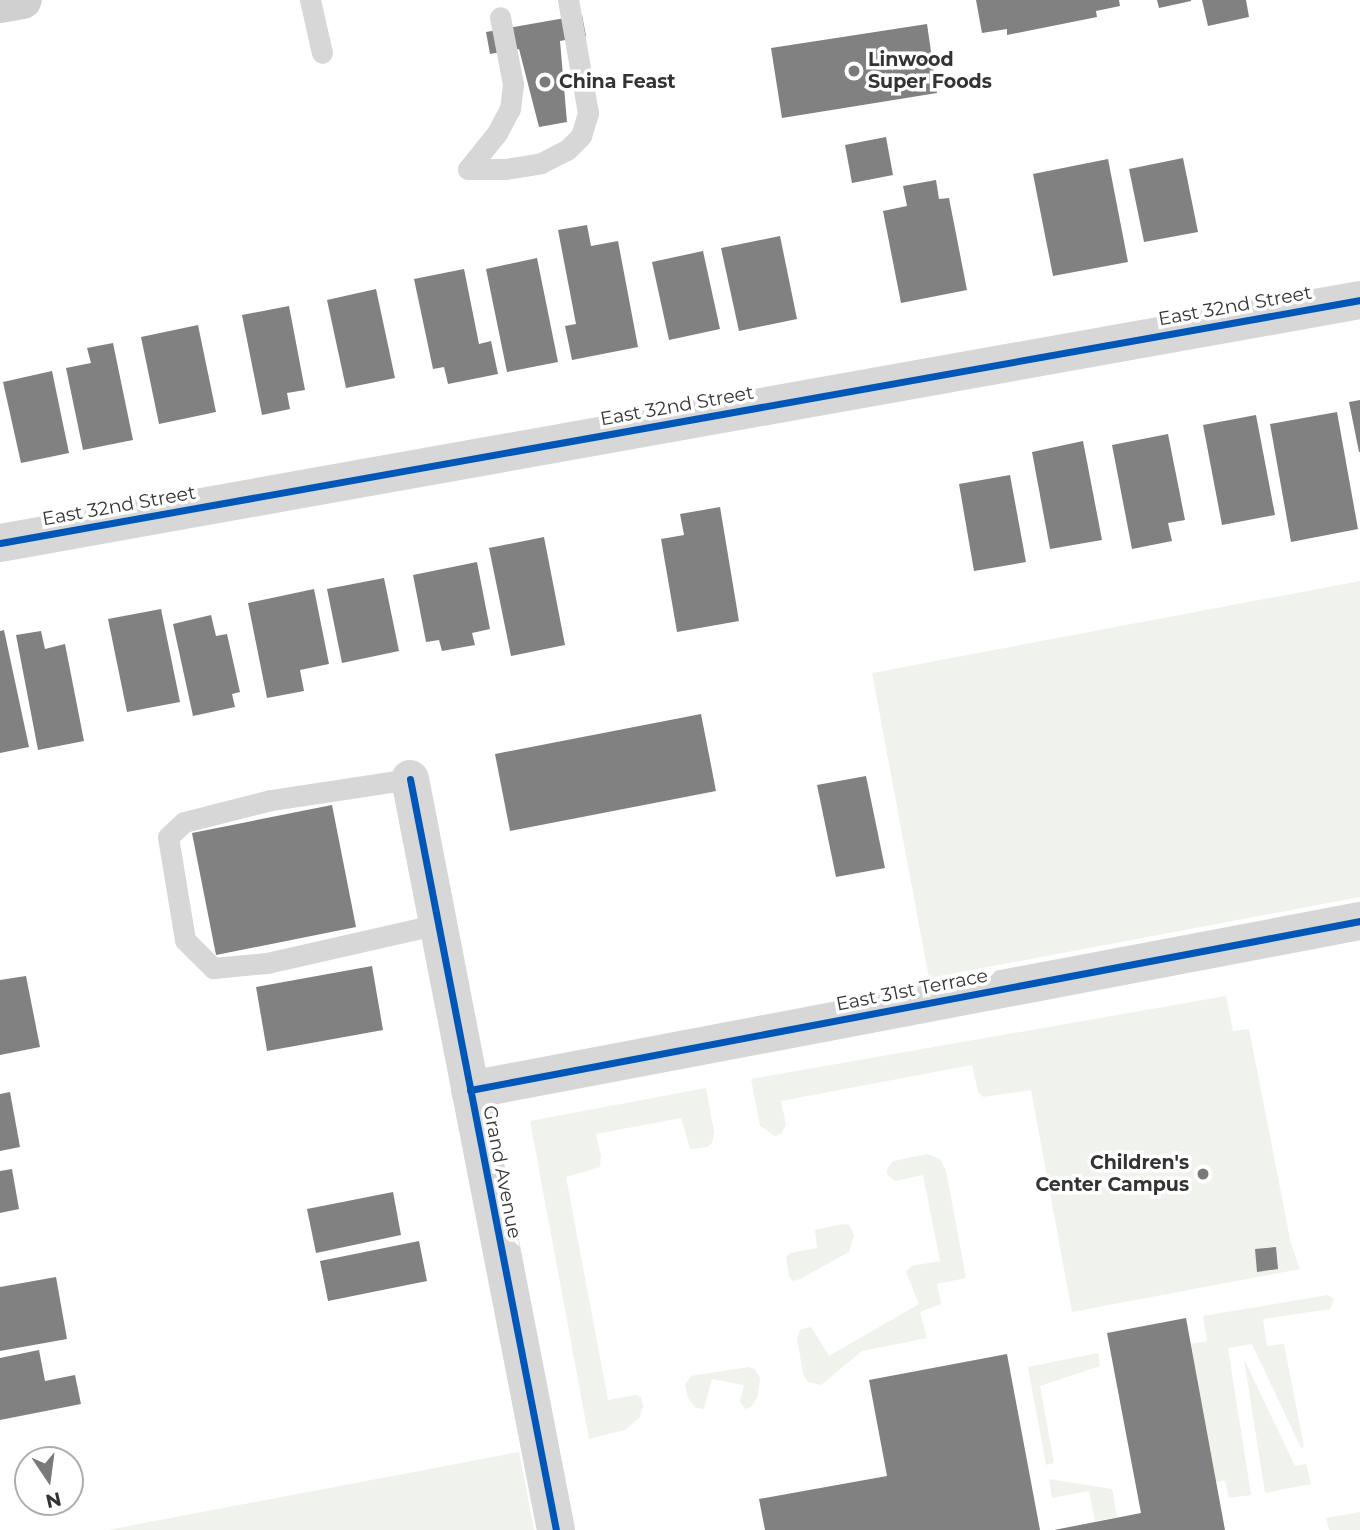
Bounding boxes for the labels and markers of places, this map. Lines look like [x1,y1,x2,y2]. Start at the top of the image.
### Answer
place label: Linwood Super Foods [868,49,992,93]
marker: Linwood Super Foods [846,63,862,79]
place label: China Feast [559,71,675,93]
marker: China Feast [537,74,553,90]
place label: Children's Center Campus [1035,1152,1189,1196]
marker: Children's Center Campus [1195,1166,1211,1182]

